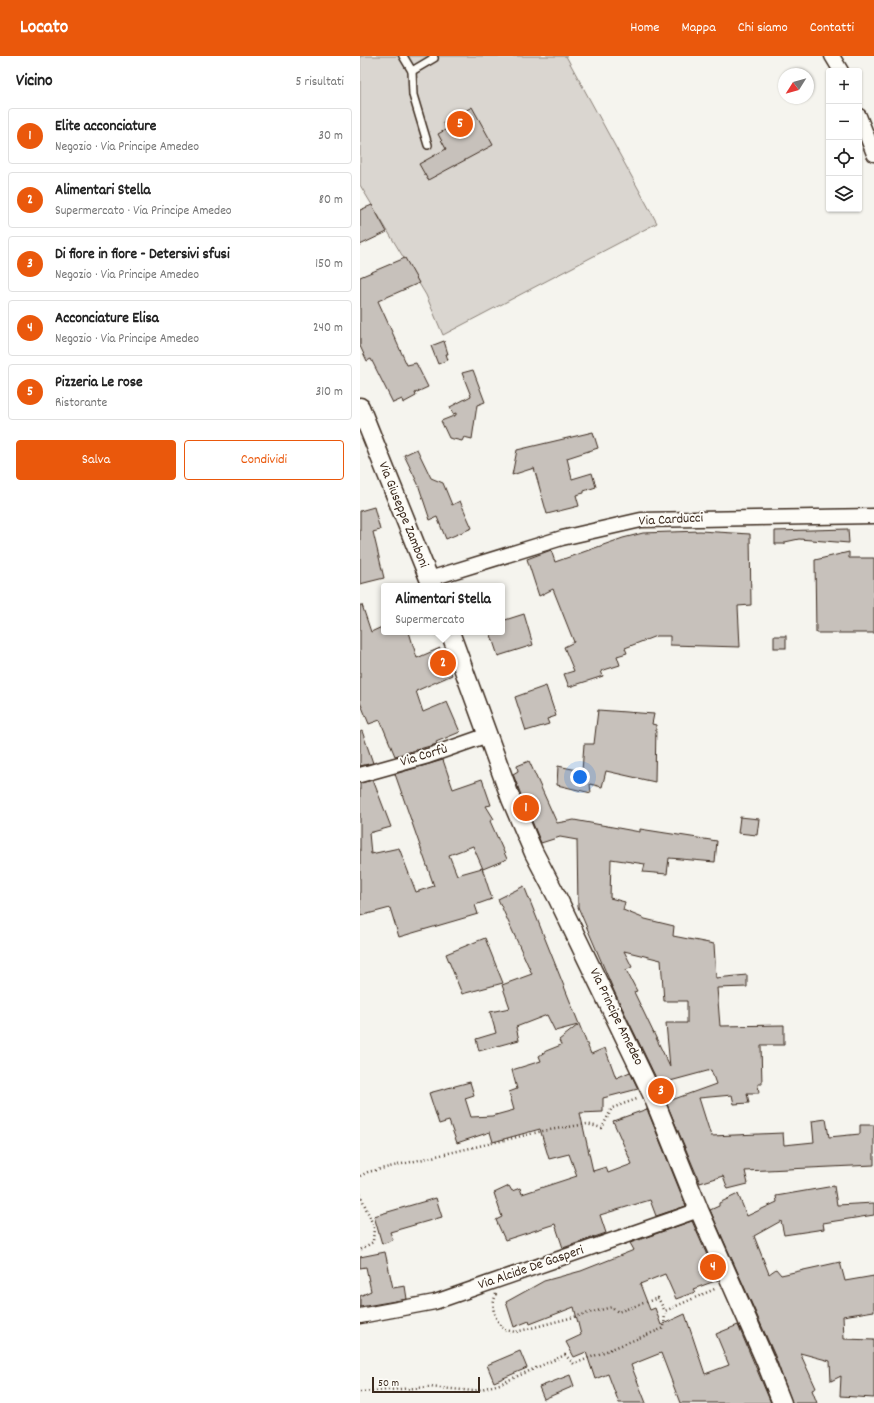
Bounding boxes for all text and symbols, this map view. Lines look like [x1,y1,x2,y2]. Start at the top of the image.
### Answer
text: Locato [20,15,68,42]
text: Home [630,18,660,38]
text: Mappa [682,18,716,38]
text: Chi siamo [738,18,788,38]
text: Contatti [810,18,854,38]
north arrow [778,68,814,104]
map controls [826,68,862,212]
button: + [826,68,862,104]
text: Vicino [16,70,53,94]
text: 5 risultati [296,73,344,92]
button: − [826,104,862,140]
pin: 5 [447,109,473,139]
text: Elite acconciature [55,116,156,138]
text: 1 [29,127,31,146]
text: 30 m [318,127,343,146]
text: Negozio · Via Principe Amedeo [55,138,199,157]
button: locate [826,140,862,176]
button: layers [826,176,862,212]
text: Alimentari Stella [55,180,151,202]
text: 2 [27,191,33,210]
text: 80 m [319,191,343,210]
text: Supermercato · Via Principe Amedeo [55,202,232,221]
text: Di fiore in fiore - Detersivi sfusi [55,244,230,266]
text: 3 [27,255,33,274]
text: 150 m [315,255,343,274]
text: Negozio · Via Principe Amedeo [55,266,199,285]
text: Acconciature Elisa [55,308,159,330]
text: 4 [27,319,33,338]
text: 240 m [313,319,343,338]
text: Negozio · Via Principe Amedeo [55,330,199,349]
text: Pizzeria Le rose [55,372,143,394]
text: 5 [27,383,33,402]
text: 310 m [315,383,343,402]
text: Ristorante [55,394,107,413]
button: Salva [16,440,176,480]
button: Condividi [184,440,344,480]
street label: Via Giuseppe Zamboni [373,459,434,571]
street label: Via Carducci [638,508,704,532]
popup [381,583,505,635]
text: Alimentari Stella [395,589,491,611]
text: Supermercato [395,611,464,630]
pin: 2 [430,648,456,678]
street label: Via Corfù [398,739,450,773]
your location [570,767,590,787]
pin: 1 [513,793,539,823]
street label: Via Principe Amedeo [584,965,648,1069]
pin: 3 [648,1076,674,1106]
street label: Via Alcide De Gasperi [475,1240,587,1295]
pin: 4 [700,1252,726,1282]
scale bar [372,1375,480,1394]
text: 50 m [378,1376,399,1392]

